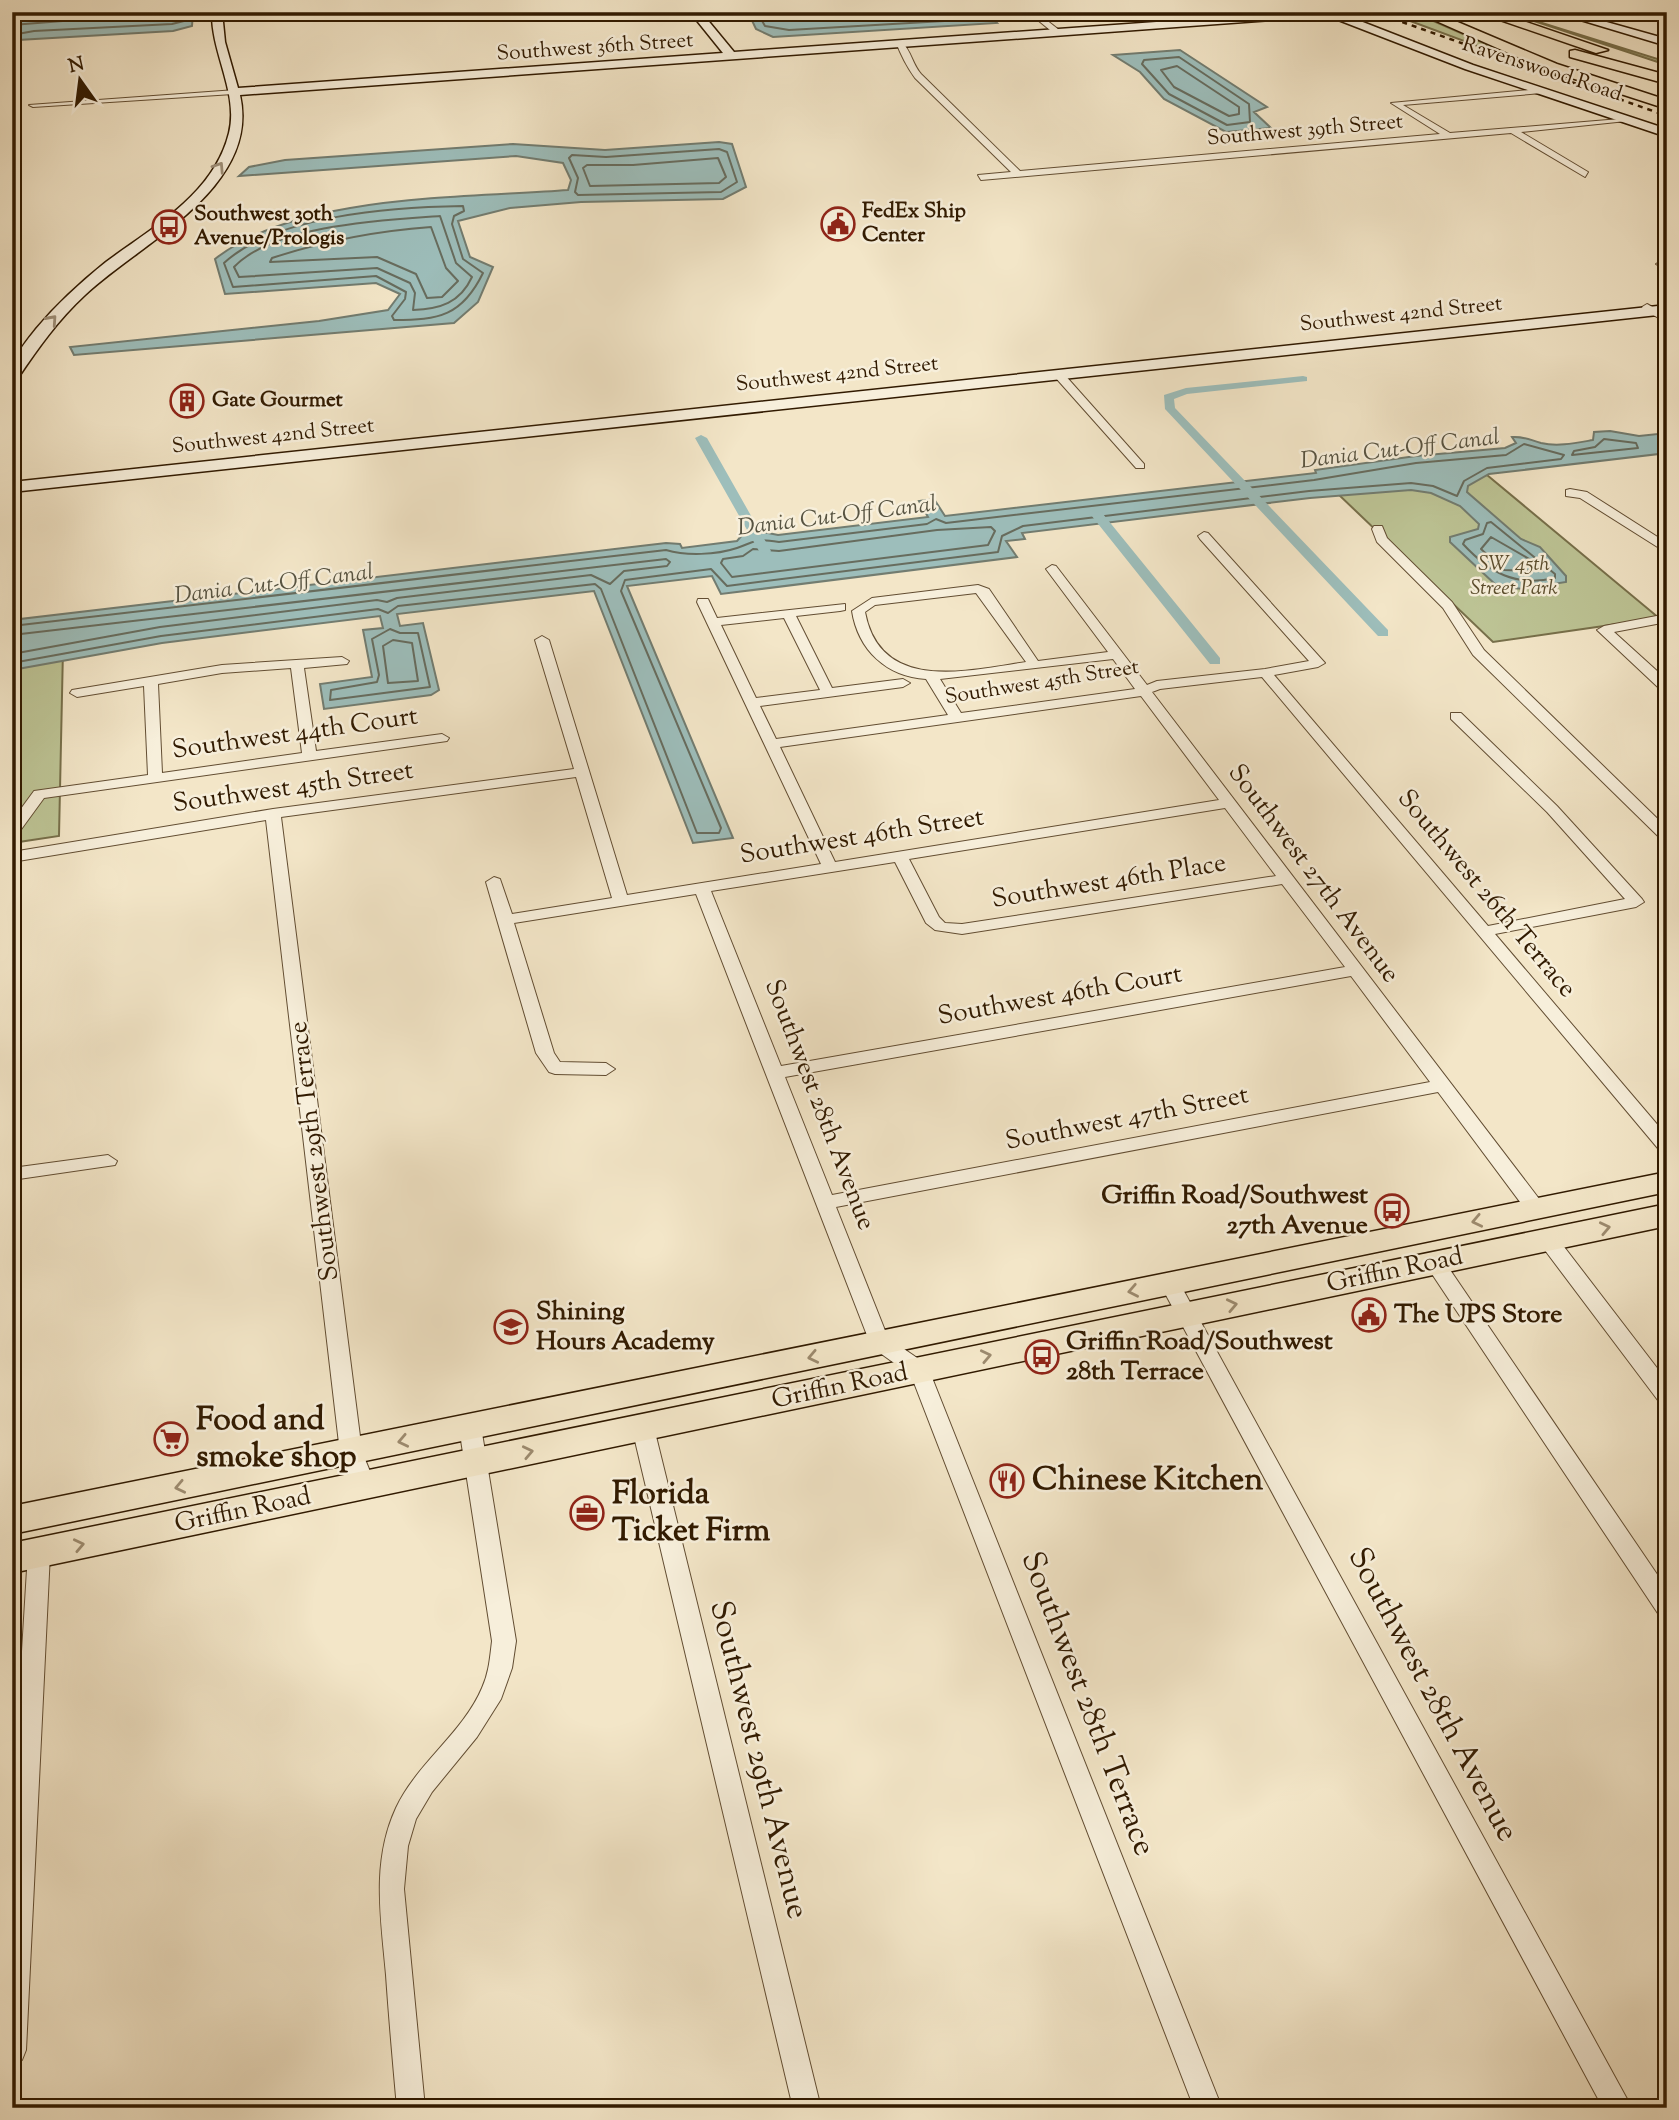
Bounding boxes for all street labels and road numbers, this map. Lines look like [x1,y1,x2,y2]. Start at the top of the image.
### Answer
street label: Southwest 36th Street [496,26,694,70]
street label: Ravenswood Road [1458,30,1626,110]
street label: Southwest 39th Street [1206,107,1404,155]
street label: Southwest 42nd Street [1298,289,1504,341]
street label: Southwest 42nd Street [734,349,940,401]
street label: Southwest 42nd Street [170,411,376,463]
street label: Southwest 45th Street [943,653,1141,713]
street label: Southwest 44th Court [170,698,420,770]
street label: Southwest 45th Street [170,753,416,823]
street label: Southwest 27th Avenue [1218,757,1408,991]
street label: Southwest 26th Terrace [1388,782,1584,1006]
street label: Southwest 46th Street [737,799,987,875]
street label: Southwest 46th Place [989,845,1229,919]
street label: Southwest 46th Court [935,956,1185,1036]
street label: Southwest 28th Avenue [754,974,884,1236]
street label: Southwest 29th Terrace [281,1019,349,1283]
street label: Southwest 47th Street [1002,1077,1252,1161]
street label: Griffin Road [1323,1238,1467,1304]
street label: Griffin Road [768,1354,912,1420]
street label: Griffin Road [171,1478,315,1544]
street label: Southwest 28th Avenue [1335,1540,1529,1850]
street label: Southwest 28th Terrace [1008,1545,1166,1863]
street label: Southwest 29th Avenue [696,1596,820,1924]

